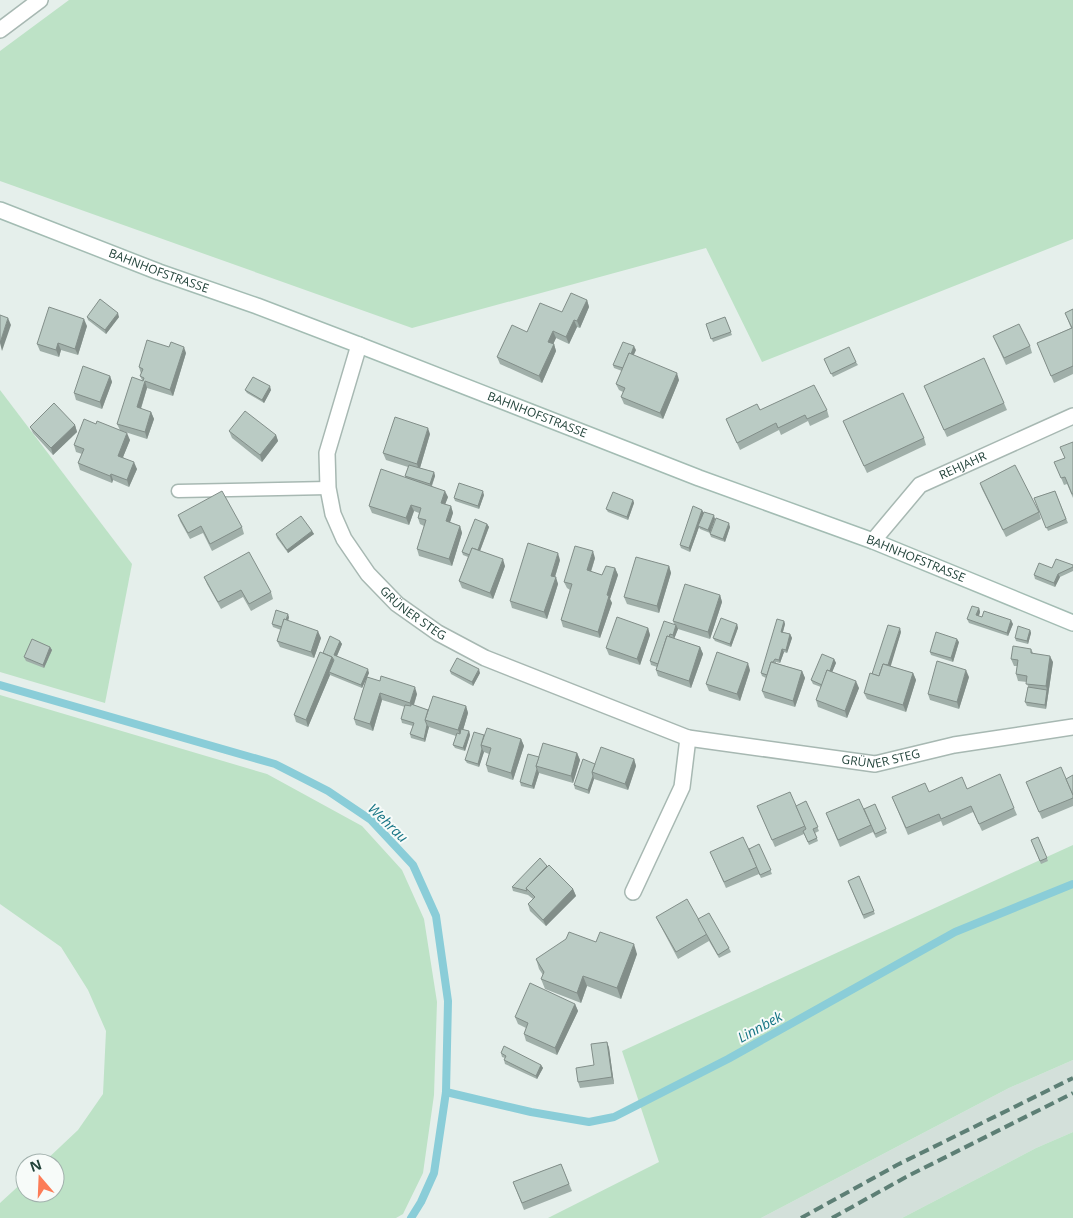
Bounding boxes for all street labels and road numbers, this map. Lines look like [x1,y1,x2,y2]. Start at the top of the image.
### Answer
street label: BAHNHOFSTRASSE [106,244,211,297]
street label: BAHNHOFSTRASSE [485,387,590,441]
street label: REHJAHR [936,447,989,483]
street label: BAHNHOFSTRASSE [864,530,968,586]
street label: GRÜNER STEG [376,582,449,644]
street label: GRÜNER STEG [841,744,922,772]

